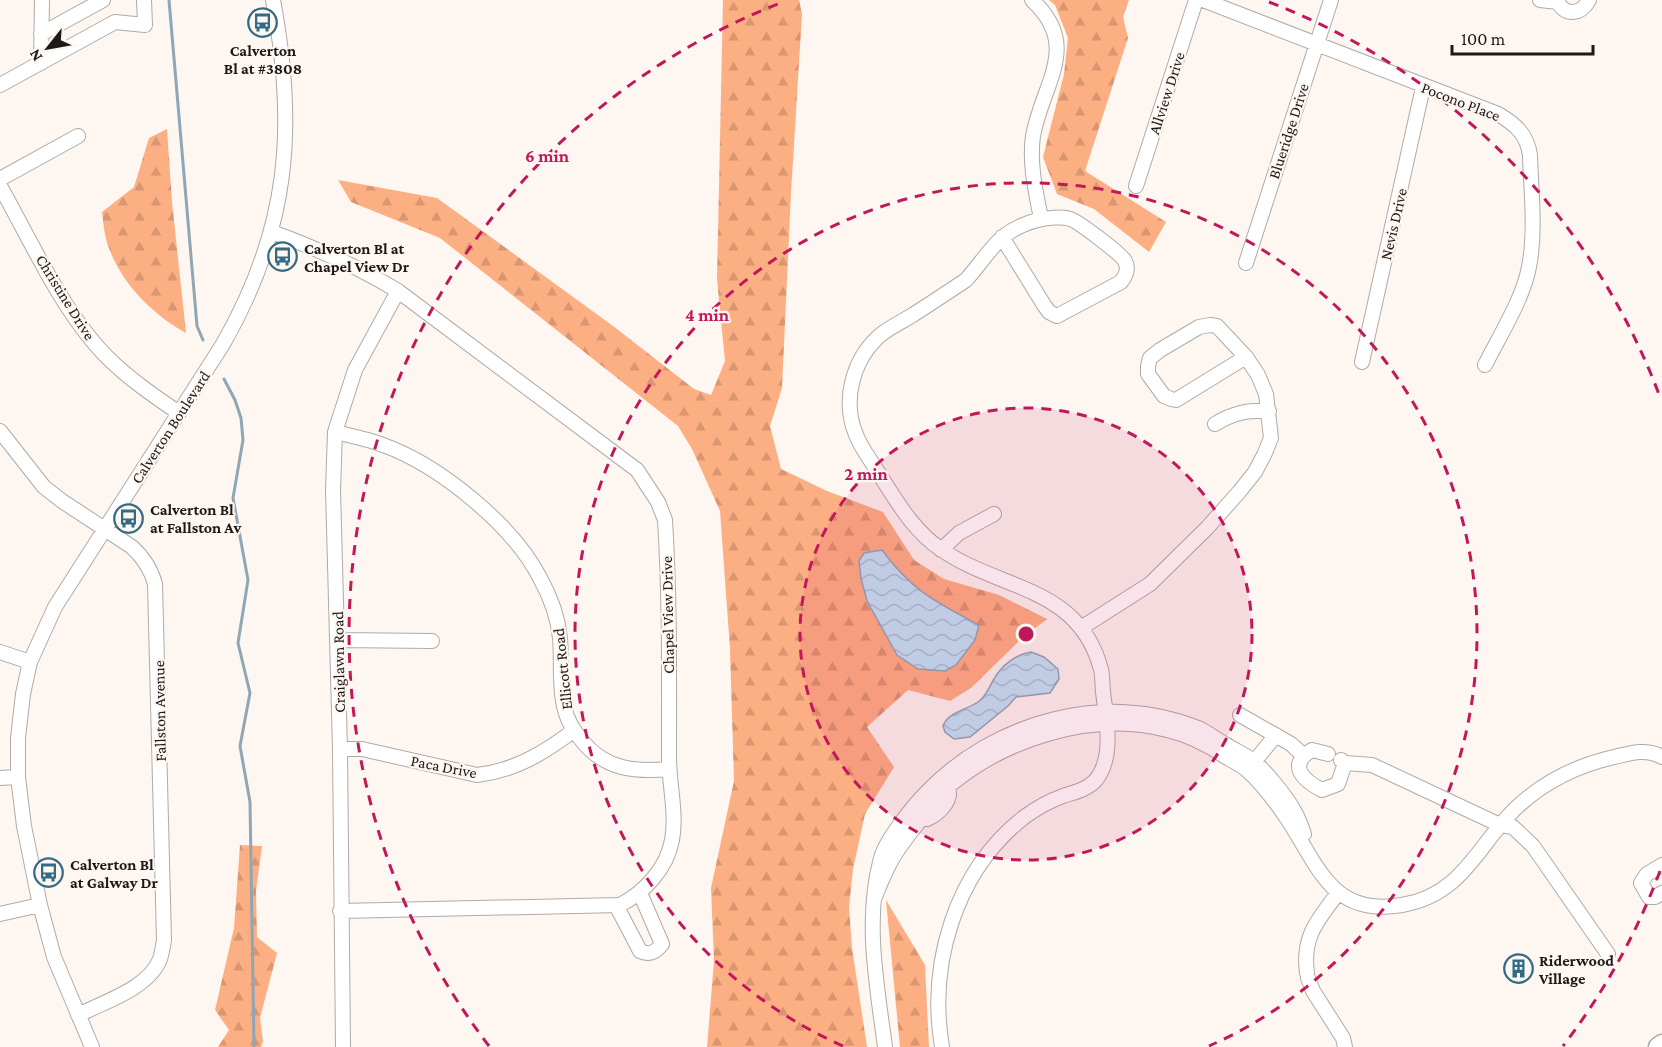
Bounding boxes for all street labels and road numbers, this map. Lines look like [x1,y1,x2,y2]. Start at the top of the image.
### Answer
street label: Allview Drive [1145,50,1188,137]
street label: Pocono Place [1419,79,1503,124]
street label: Blueridge Drive [1265,81,1313,181]
street label: Nevis Drive [1377,187,1410,262]
street label: Christine Drive [33,252,99,343]
street label: Calverton Boulevard [128,367,213,487]
street label: Chapel View Drive [658,556,678,674]
street label: Craiglawn Road [329,611,349,713]
street label: Ellicott Road [550,627,575,711]
street label: Fallston Avenue [150,660,169,762]
street label: Paca Drive [409,752,478,781]

